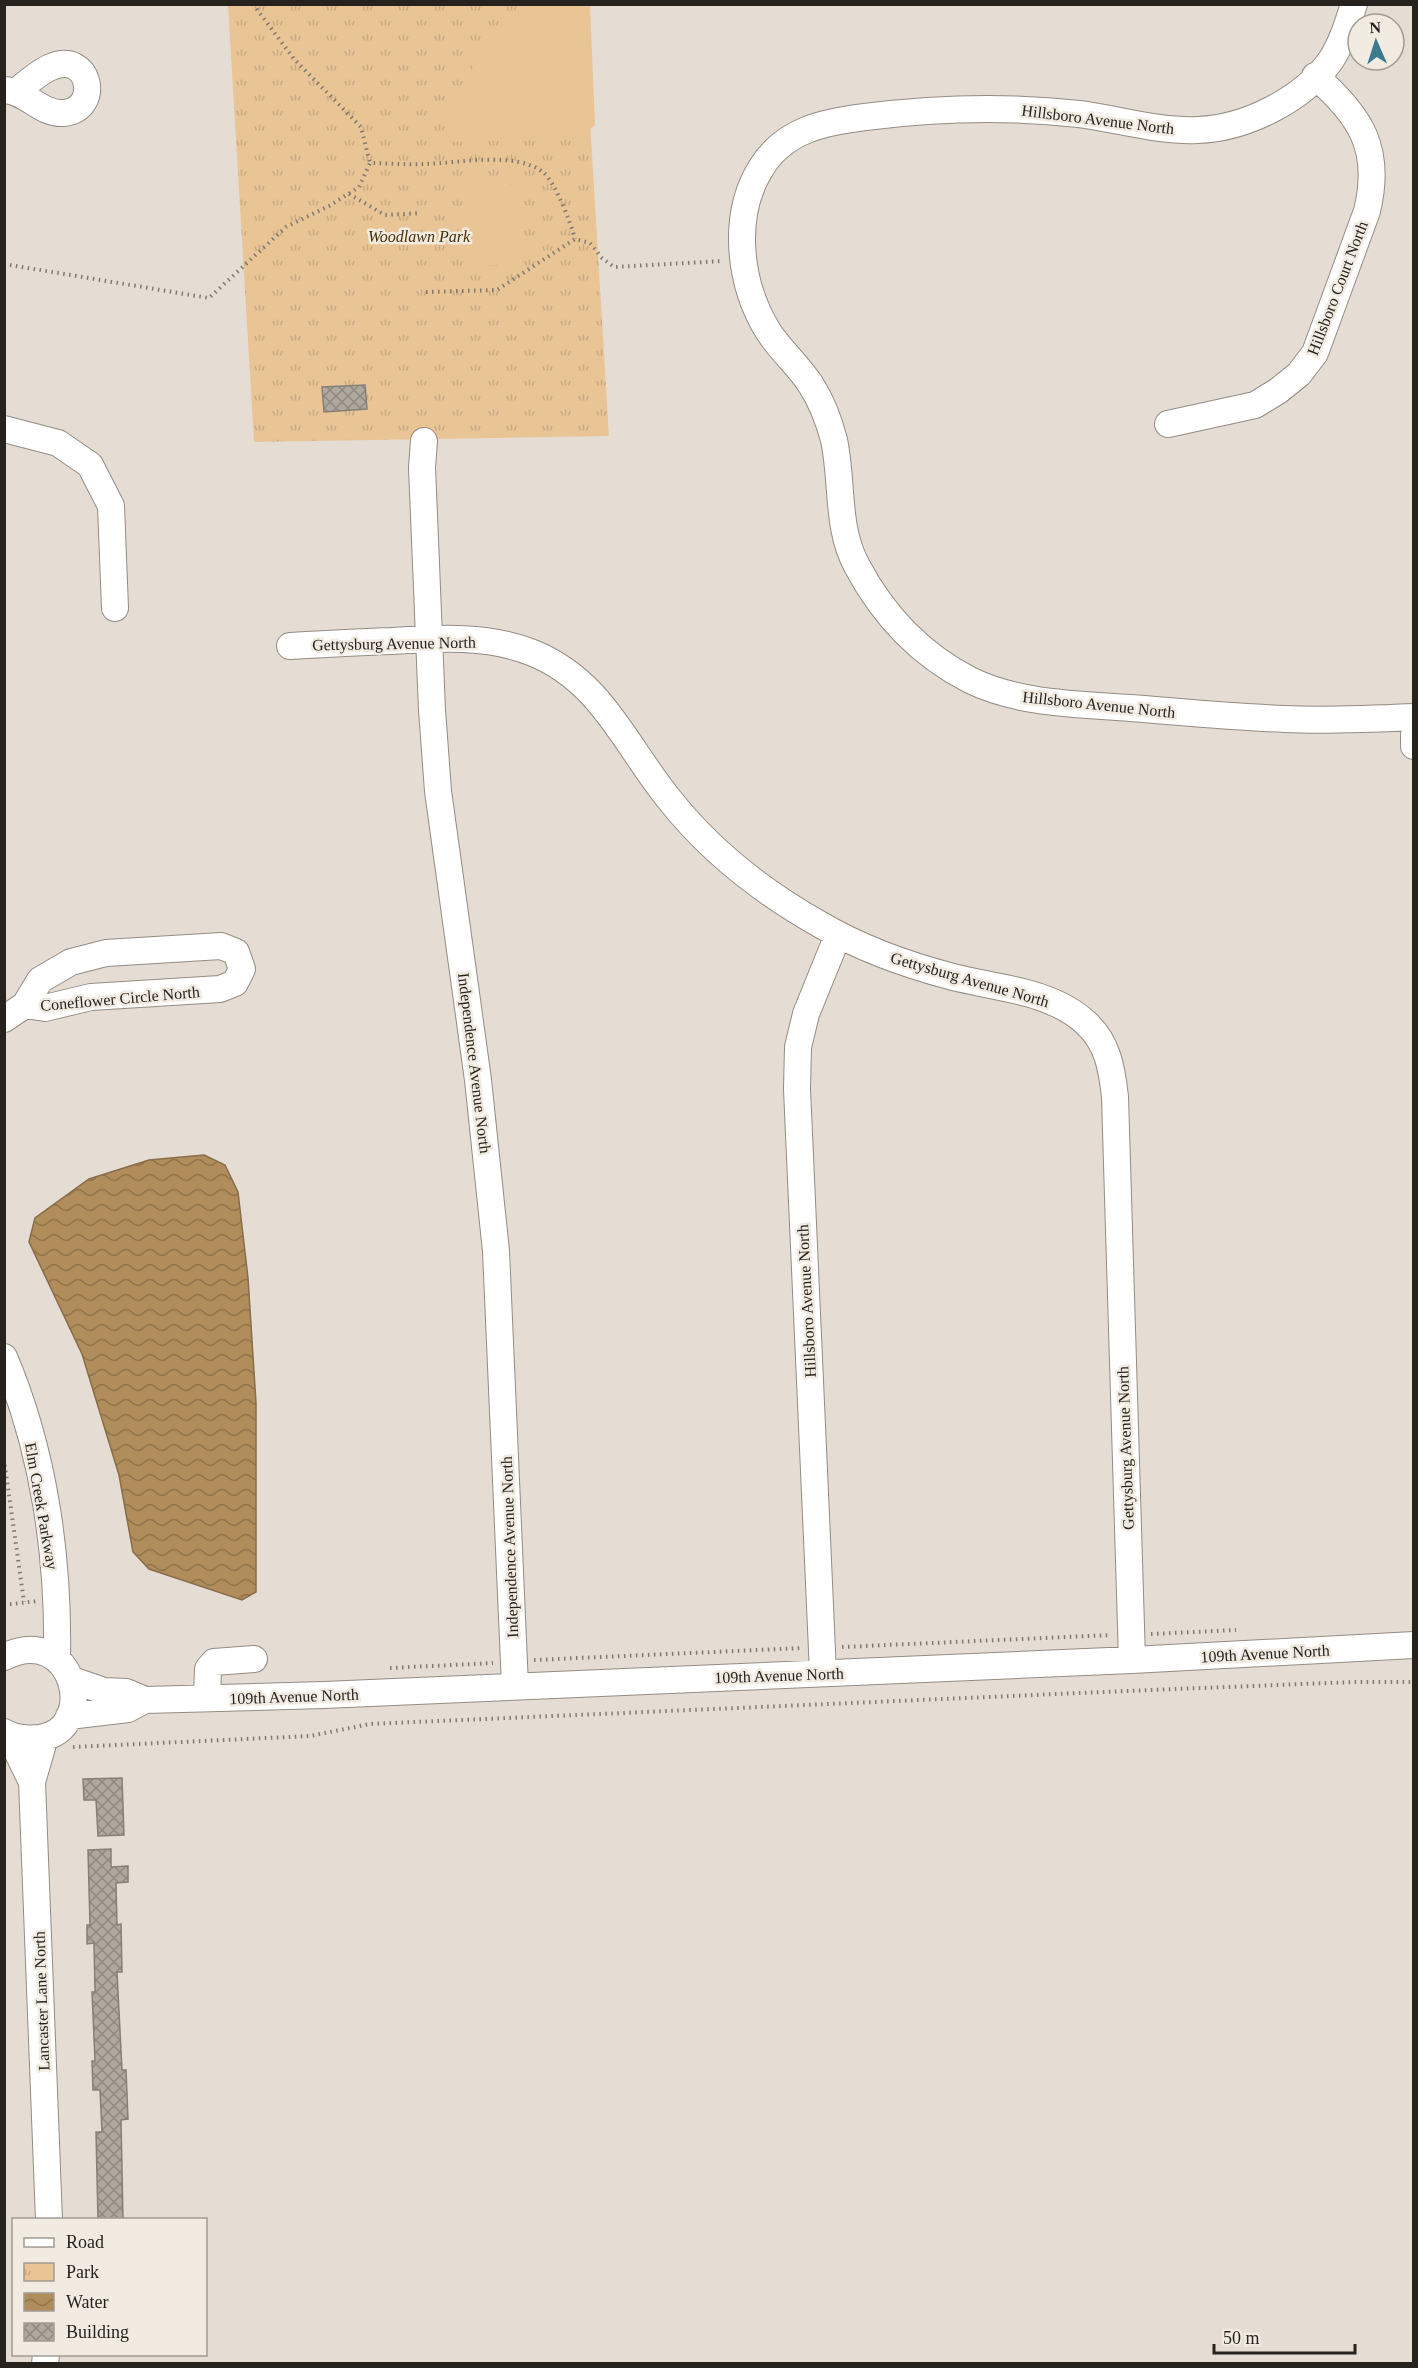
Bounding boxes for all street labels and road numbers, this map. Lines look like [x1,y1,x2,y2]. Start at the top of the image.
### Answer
street label: Hillsboro Avenue North [1021,102,1175,137]
street label: Hillsboro Court North [1304,219,1371,358]
street label: Gettysburg Avenue North [312,634,476,654]
street label: Hillsboro Avenue North [1022,688,1176,721]
street label: Gettysburg Avenue North [889,949,1051,1011]
street label: Independence Avenue North [454,972,494,1154]
street label: Coneflower Circle North [40,983,200,1014]
street label: Hillsboro Avenue North [794,1224,819,1378]
street label: Gettysburg Avenue North [1114,1366,1138,1530]
street label: Elm Creek Parkway [21,1441,61,1571]
street label: Independence Avenue North [498,1456,522,1638]
street label: 109th Avenue North [1200,1642,1330,1665]
street label: 109th Avenue North [714,1665,844,1686]
street label: 109th Avenue North [229,1686,359,1707]
street label: Lancaster Lane North [31,1931,52,2071]

